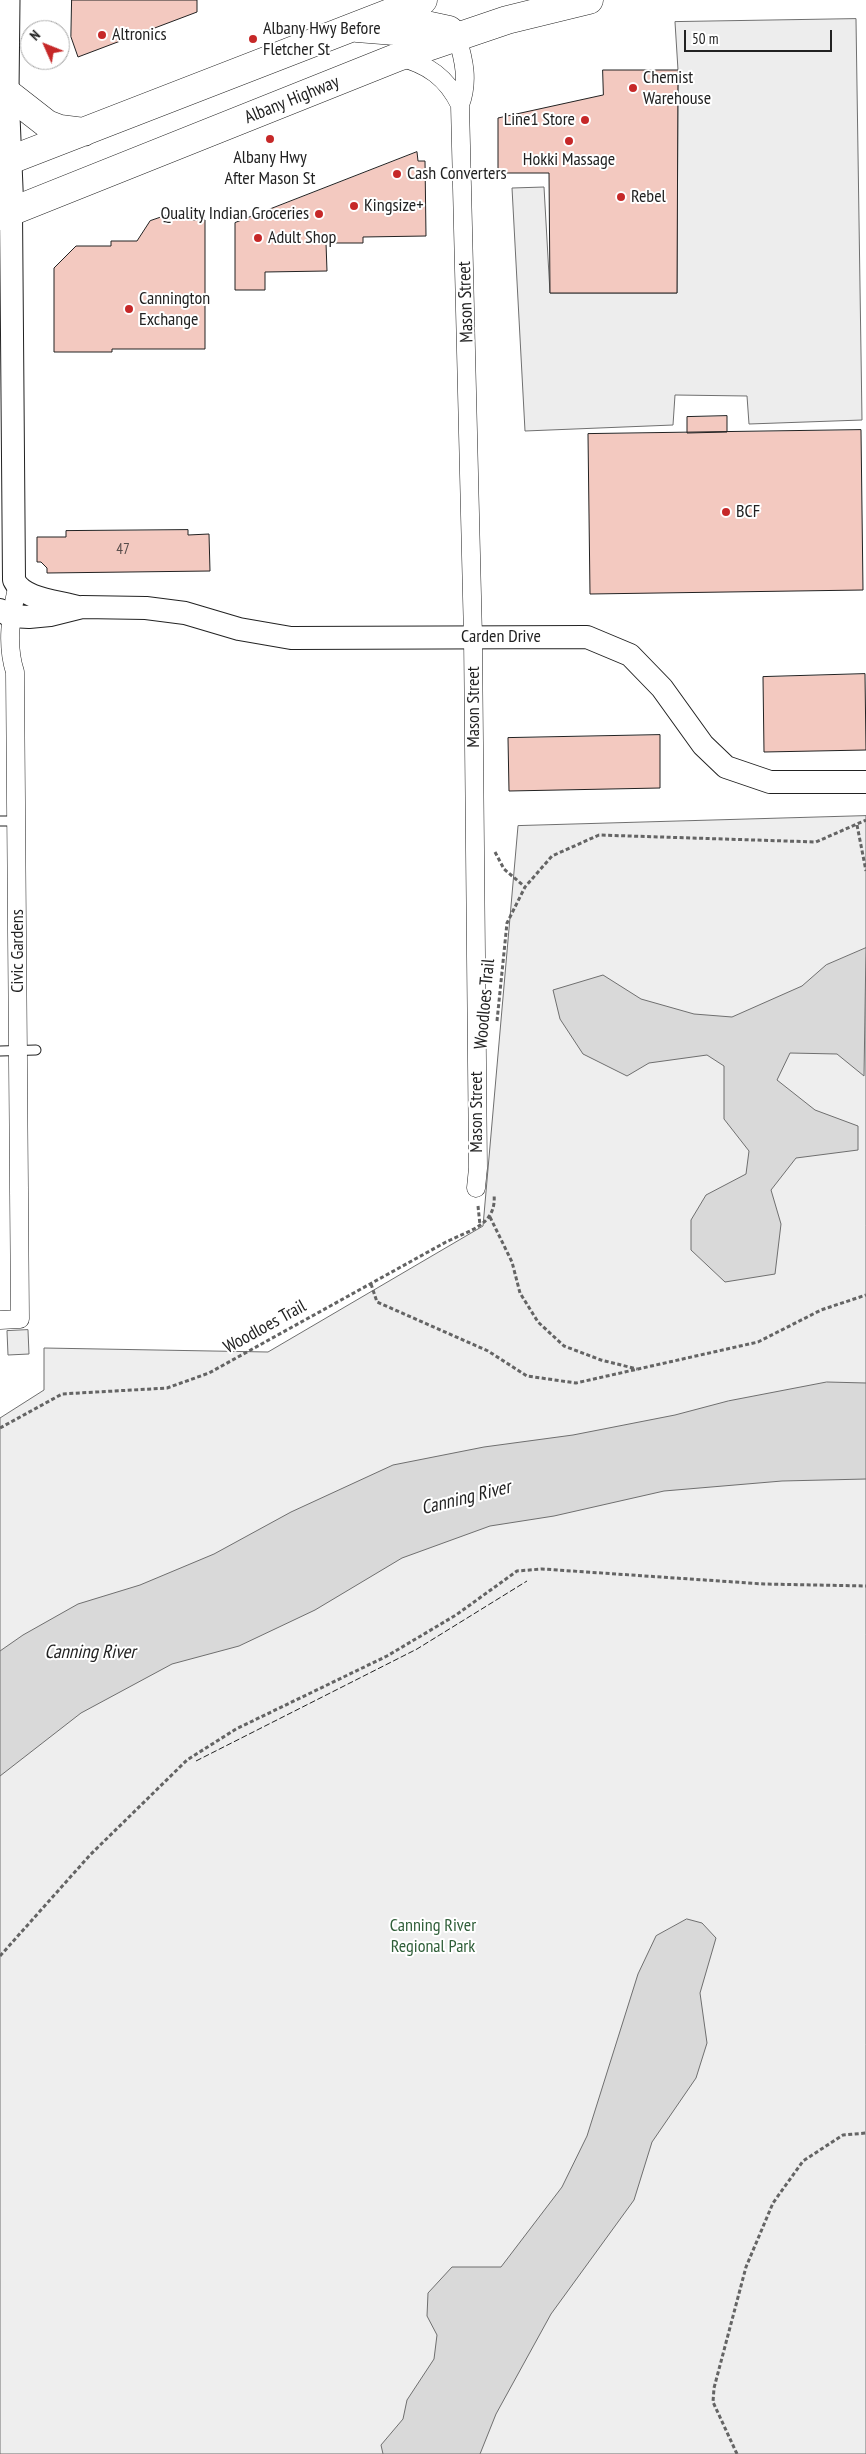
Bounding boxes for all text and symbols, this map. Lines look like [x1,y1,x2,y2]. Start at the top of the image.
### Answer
place label: Albany Hwy Before Fletcher St [263,18,381,60]
north arrow [20,20,70,70]
scale bar [686,20,834,52]
place label: Altronics [112,24,167,46]
text: N [26,26,44,44]
marker: Altronics [96,29,108,41]
text: 50 m [692,29,718,48]
marker: Albany Hwy Before Fletcher St [247,33,259,45]
place label: Chemist Warehouse [643,67,711,110]
street label: Albany Highway [242,71,342,129]
marker: Chemist Warehouse [627,82,639,94]
place label: Line1 Store [504,109,575,131]
marker: Line1 Store [579,114,591,126]
marker: Albany Hwy After Mason St [264,133,276,145]
marker: Hokki Massage [563,135,575,147]
place label: Albany Hwy After Mason St [225,147,315,190]
place label: Hokki Massage [523,149,615,171]
place label: Cash Converters [407,163,506,185]
marker: Cash Converters [391,168,403,180]
place label: Rebel [631,186,666,208]
marker: Rebel [615,191,627,203]
place label: Kingsize+ [364,195,424,217]
marker: Kingsize+ [348,200,360,212]
place label: Quality Indian Groceries [160,203,309,225]
marker: Quality Indian Groceries [313,208,325,220]
place label: Adult Shop [268,227,336,249]
marker: Adult Shop [252,232,264,244]
street label: Mason Street [454,261,478,343]
place label: Cannington Exchange [139,288,210,330]
marker: Cannington Exchange [123,303,135,315]
place label: BCF [736,501,760,523]
marker: BCF [720,506,732,518]
house number: 47 [116,541,130,559]
street label: Carden Drive [461,626,541,648]
street label: Mason Street [463,666,485,748]
street label: Civic Gardens [7,909,29,993]
street label: Woodloes Trail [470,958,500,1050]
street label: Mason Street [466,1071,488,1153]
street label: Woodloes Trail [220,1296,310,1358]
water label: Canning River [419,1476,513,1520]
water label: Canning River [44,1642,136,1664]
park label: Canning River Regional Park [390,1915,476,1958]

